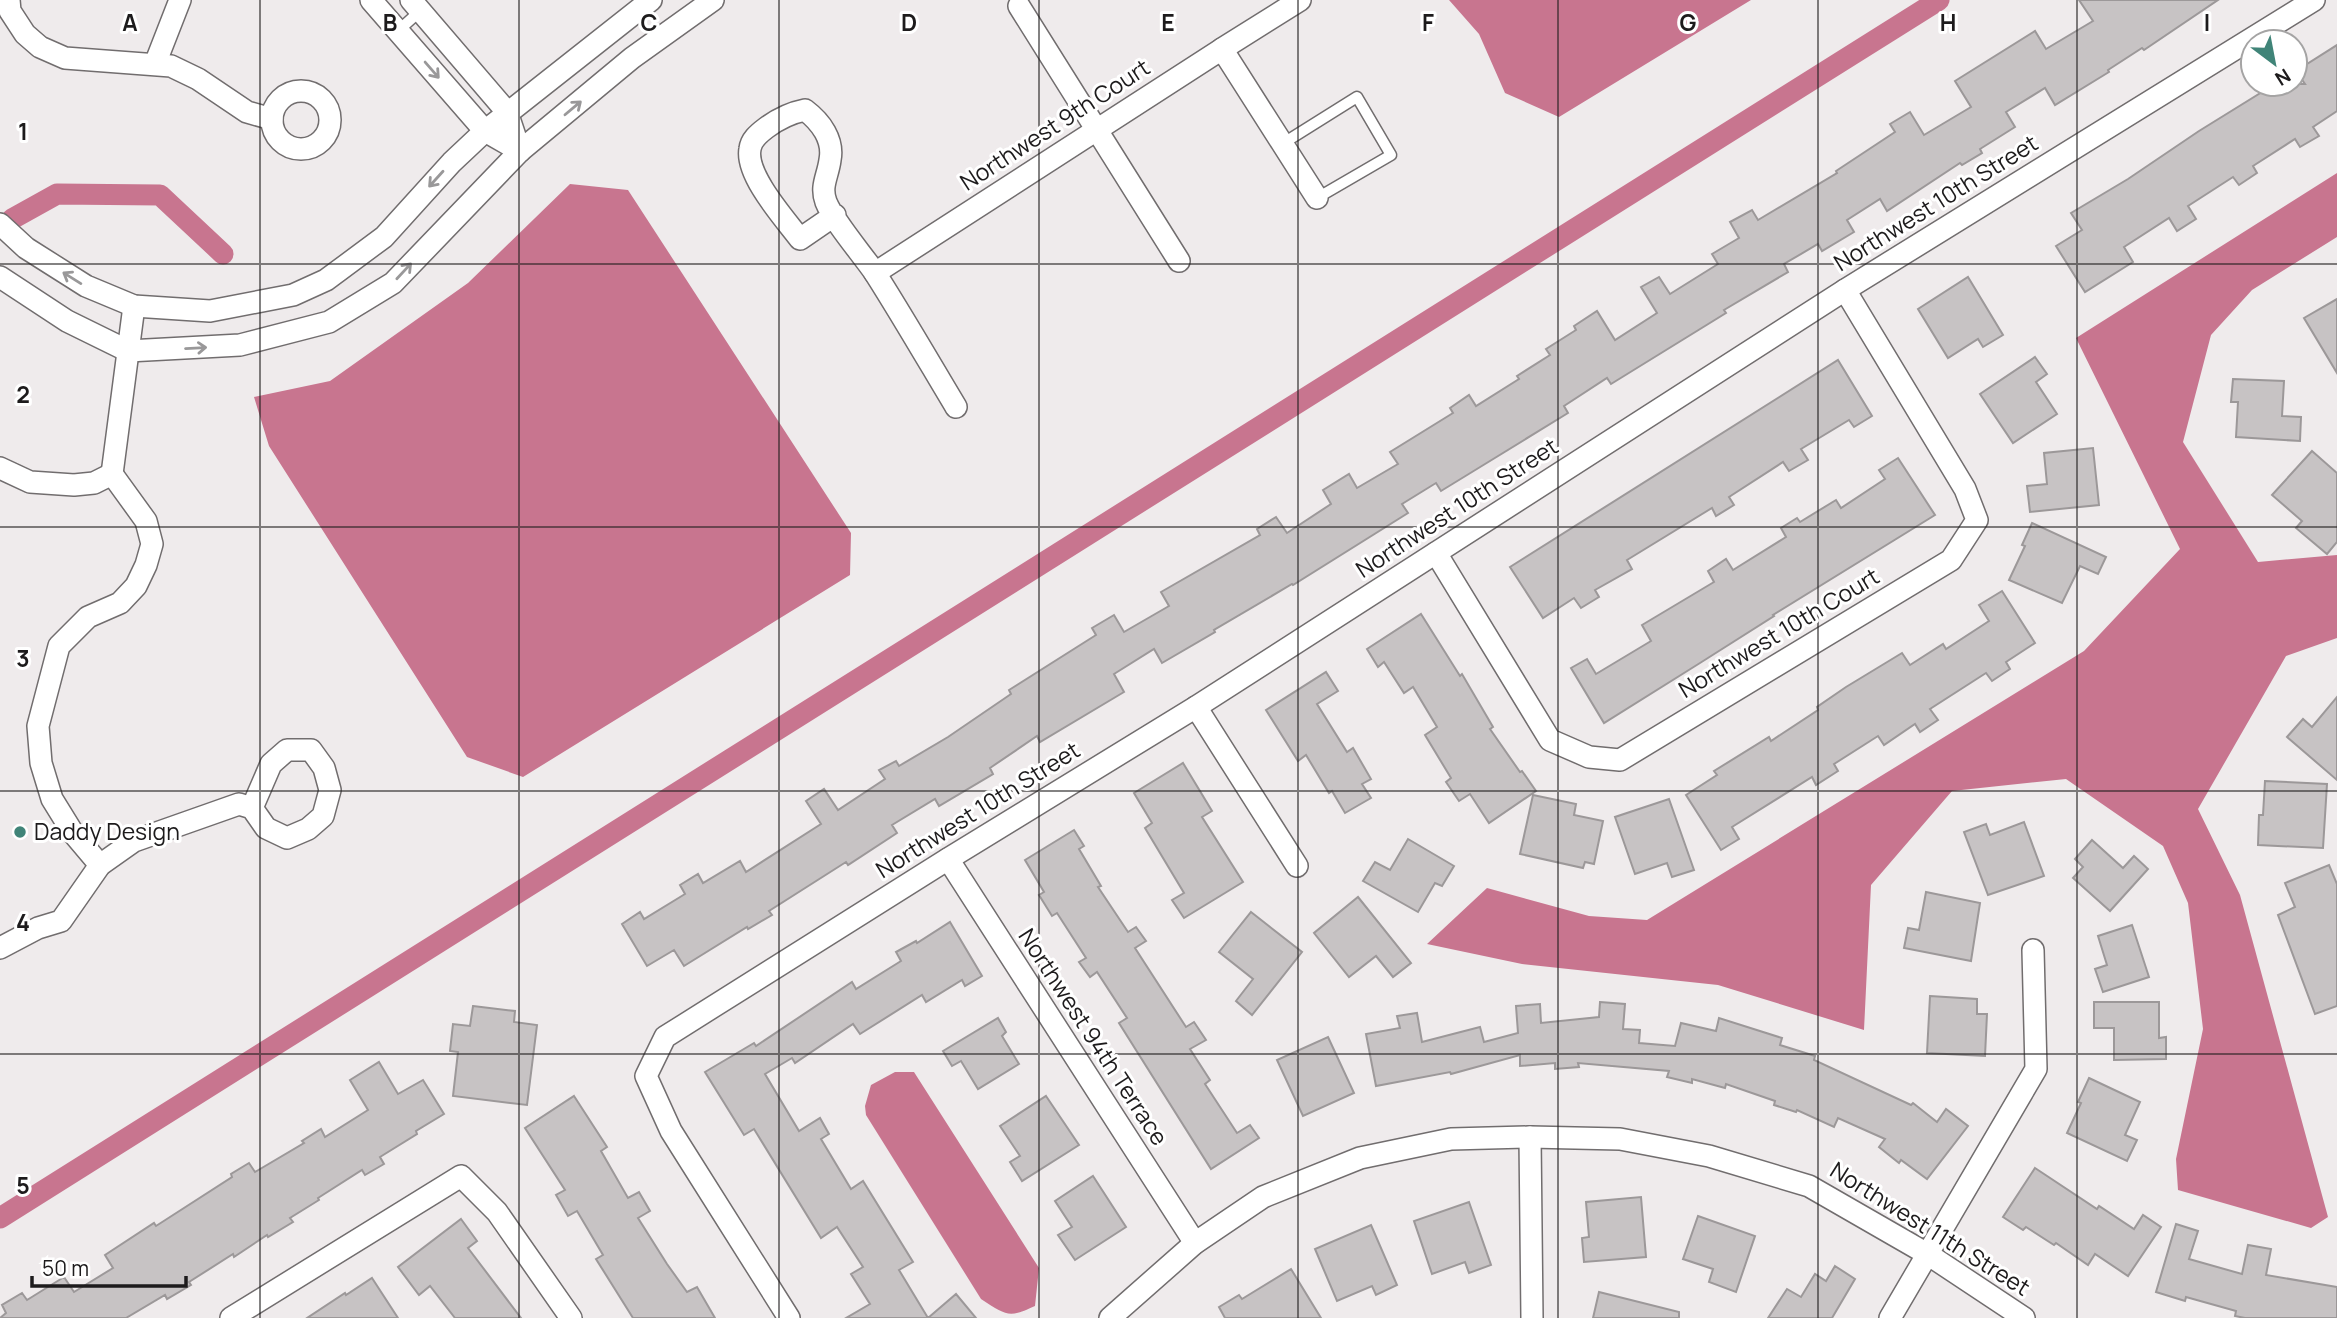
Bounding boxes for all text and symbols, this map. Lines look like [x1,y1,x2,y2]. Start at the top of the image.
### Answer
text: A [122,6,138,38]
text: B [383,6,397,38]
text: C [641,6,658,38]
text: D [901,6,917,38]
text: E [1161,6,1175,38]
text: F [1422,6,1434,38]
text: G [1680,6,1697,38]
text: H [1940,6,1956,38]
text: I [2204,6,2210,38]
north arrow [2239,28,2309,98]
street label: Northwest 9th Court [953,51,1155,197]
one-way arrow [424,61,440,79]
text: N [2270,63,2296,92]
one-way arrow [563,100,581,115]
text: 1 [18,115,28,147]
street label: Northwest 10th Street [1827,126,2044,278]
one-way arrow [428,170,445,187]
one-way arrow [396,263,413,280]
one-way arrow [63,270,83,284]
one-way arrow [184,341,207,354]
text: 2 [16,378,30,410]
street label: Northwest 10th Street [1349,430,1564,585]
street label: Northwest 10th Court [1672,560,1885,705]
text: 3 [16,642,30,674]
street label: Northwest 10th Street [869,733,1086,885]
place label: Daddy Design [34,815,180,847]
marker: Daddy Design [12,824,28,840]
text: 4 [16,906,30,938]
street label: Northwest 94th Terrace [1012,922,1176,1151]
street label: Northwest 11th Street [1825,1154,2037,1303]
text: 5 [16,1169,30,1201]
scale bar [32,1244,186,1288]
text: 50 m [42,1254,89,1282]

